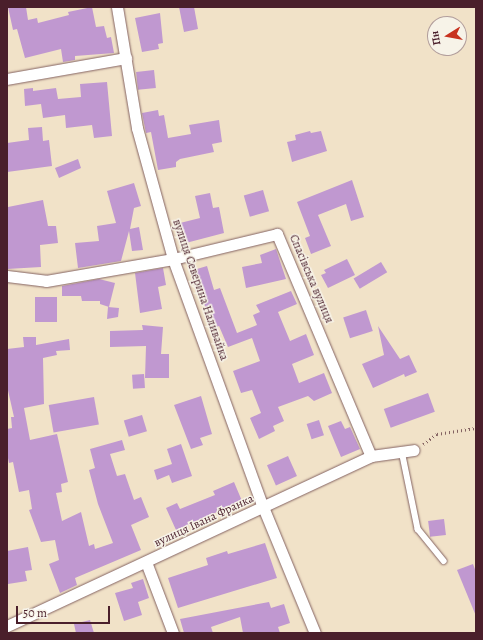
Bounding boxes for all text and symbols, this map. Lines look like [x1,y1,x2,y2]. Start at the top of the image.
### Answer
north arrow [427,16,467,56]
text: Пн [427,30,444,47]
street label: вулиця Северина Наливайка [169,218,231,362]
street label: Спасівська вулиця [286,233,336,325]
street label: вулиця Івана Франка [152,492,256,550]
scale bar [18,598,112,624]
text: 50 m [23,605,47,621]

